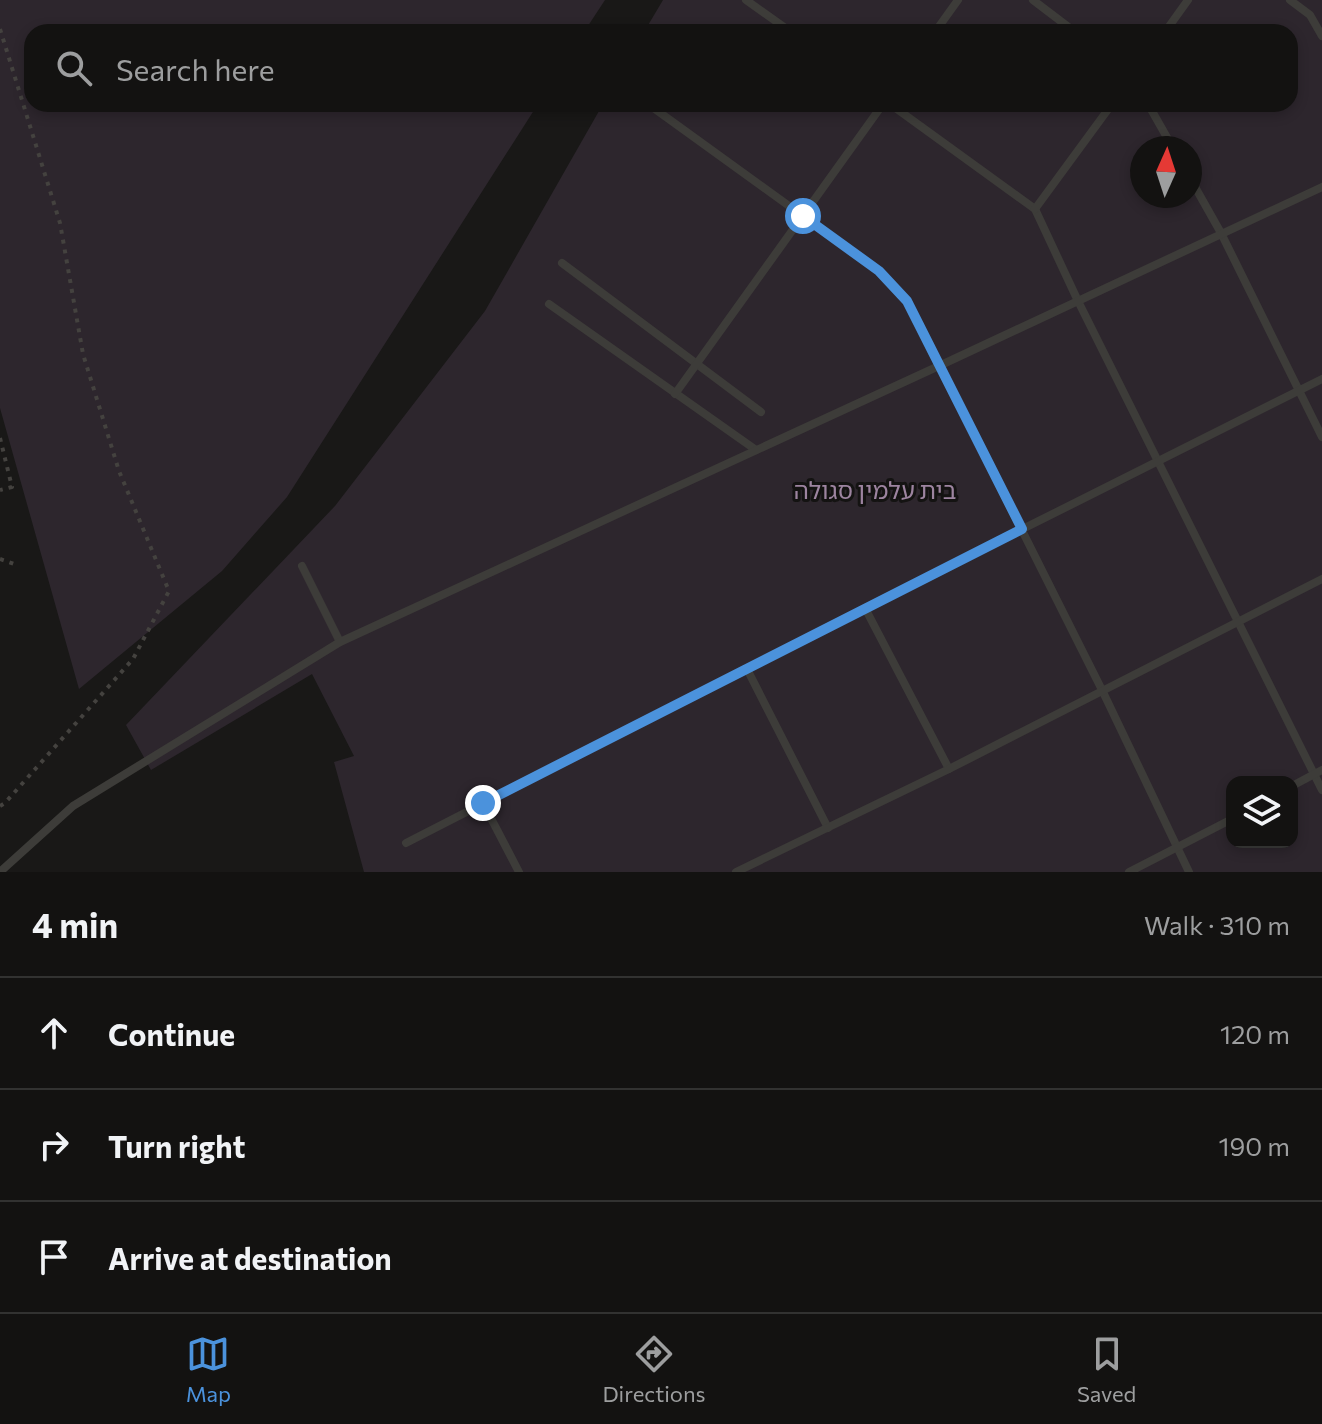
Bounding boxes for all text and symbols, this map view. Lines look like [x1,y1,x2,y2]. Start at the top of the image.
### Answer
search box [24,24,1298,112]
icon: search [52,46,96,90]
text: Search here [116,50,275,87]
north arrow [1130,136,1202,208]
route start [785,198,821,234]
park label: בית עלמין סגולה [794,475,956,504]
map controls [1226,776,1298,848]
button: layers [1226,776,1298,848]
route end [465,785,501,821]
text: 4 min [32,903,118,945]
text: Walk · 310 m [1144,909,1290,940]
icon: ahead [32,1011,76,1055]
text: Continue [108,1015,235,1052]
text: 120 m [1220,1018,1290,1049]
icon: right [32,1123,76,1167]
text: Turn right [108,1127,245,1164]
text: 190 m [1218,1130,1290,1161]
icon: arrive [32,1235,76,1279]
text: Arrive at destination [108,1239,392,1276]
tab: Map [186,1332,231,1407]
tab: Directions [602,1332,706,1407]
tab: Saved [1077,1332,1136,1407]

